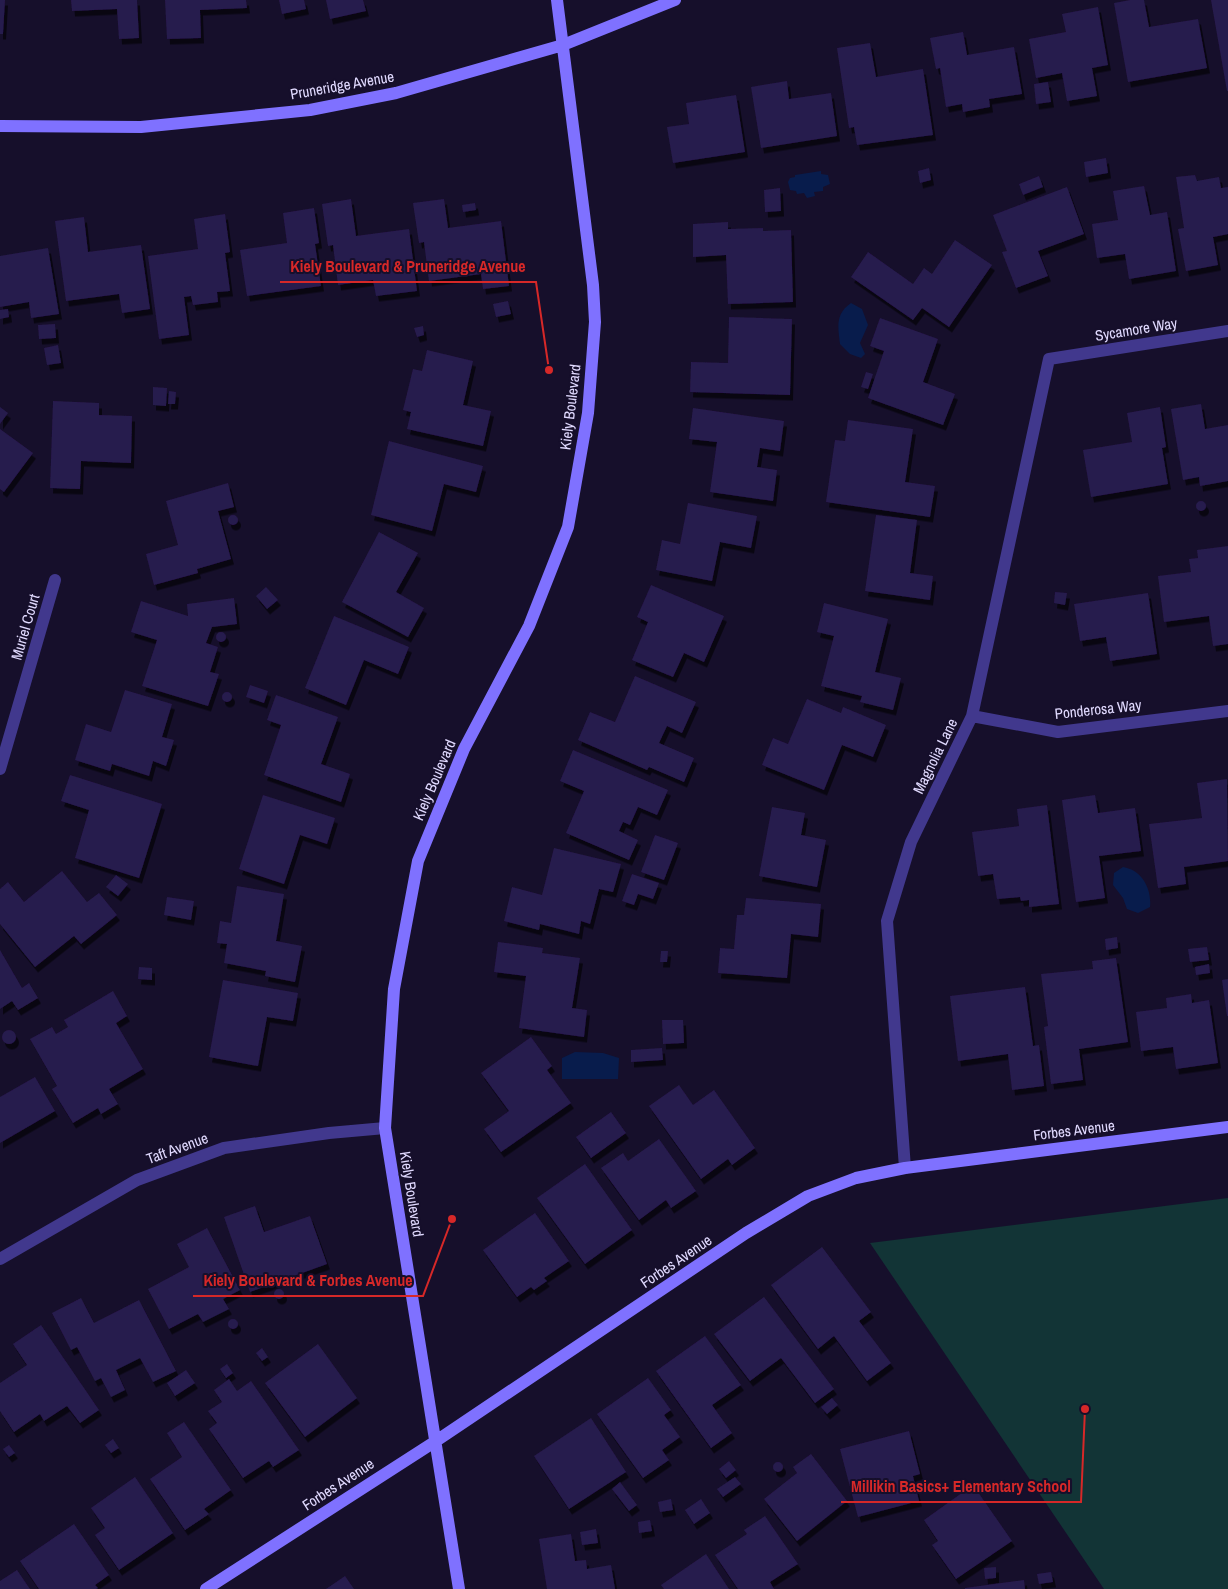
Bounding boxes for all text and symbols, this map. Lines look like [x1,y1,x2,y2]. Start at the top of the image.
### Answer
street label: Pruneridge Avenue [288,66,396,104]
callout: Kiely Boulevard & Pruneridge Avenue [280,251,536,282]
text: Kiely Boulevard & Pruneridge Avenue [290,255,526,277]
street label: Sycamore Way [1093,312,1179,346]
street label: Kiely Boulevard [554,363,586,451]
street label: Muriel Court [6,591,45,662]
street label: Ponderosa Way [1054,694,1143,724]
street label: Magnolia Lane [908,715,962,797]
street label: Kiely Boulevard [408,736,460,824]
street label: Forbes Avenue [1032,1115,1116,1145]
street label: Taft Avenue [143,1127,211,1169]
street label: Kiely Boulevard [395,1150,429,1238]
street label: Forbes Avenue [636,1229,716,1293]
callout: Kiely Boulevard & Forbes Avenue [193,1265,423,1296]
text: Kiely Boulevard & Forbes Avenue [203,1269,413,1291]
street label: Forbes Avenue [298,1453,378,1515]
callout: Millikin Basics+ Elementary School [841,1471,1081,1502]
text: Millikin Basics+ Elementary School [851,1475,1071,1497]

